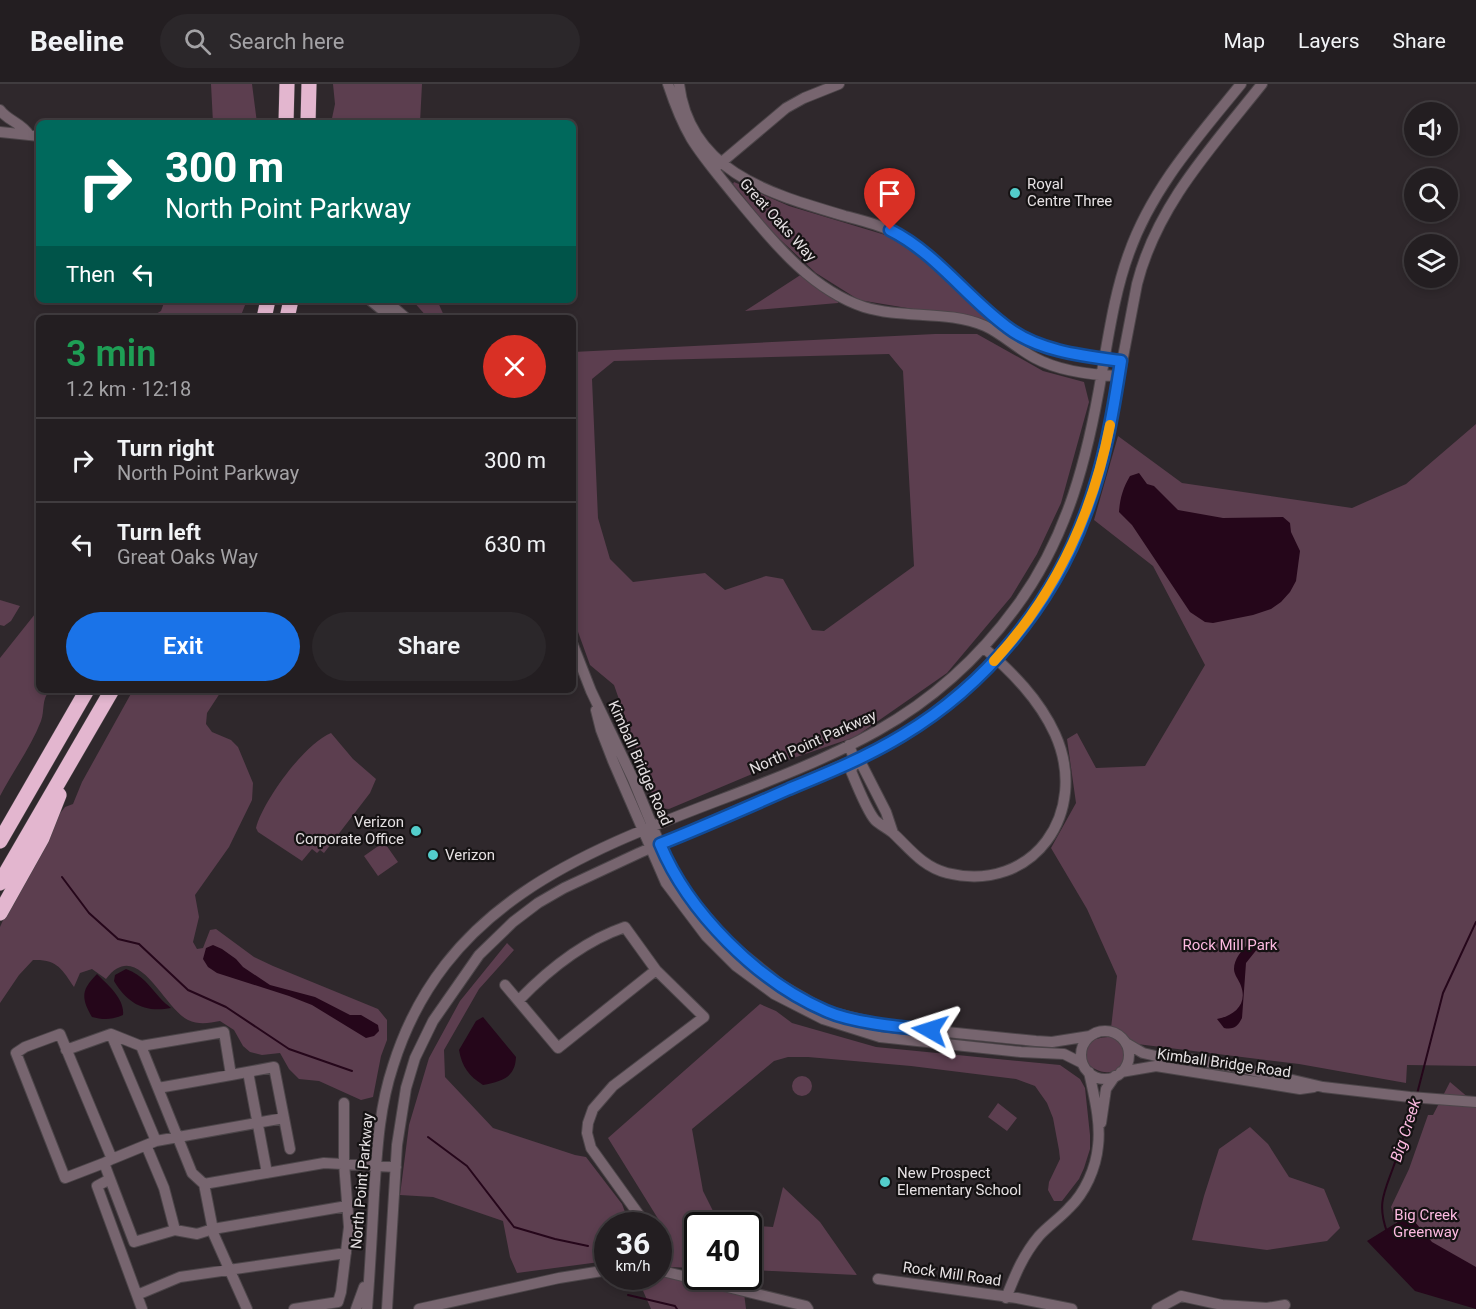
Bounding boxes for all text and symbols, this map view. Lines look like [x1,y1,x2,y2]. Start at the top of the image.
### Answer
search box [160,14,580,68]
text: Beeline [30,25,124,58]
icon: search [181,25,214,58]
text: Search here [229,29,345,54]
text: Map [1223,29,1265,53]
text: Layers [1298,29,1359,53]
text: Share [1392,29,1446,53]
map controls [1404,102,1458,288]
button: sound [1404,102,1458,156]
text: 300 m [165,143,284,192]
icon: right [66,144,144,222]
pin [864,168,915,230]
button: search [1404,168,1458,222]
street label: Great Oaks Way [736,175,820,265]
place label: Royal Centre Three [1027,175,1112,210]
icon: arrive [873,177,906,210]
marker: Royal Centre Three [1008,186,1022,200]
text: North Point Parkway [165,193,411,225]
button: layers [1404,234,1458,288]
icon: left [127,258,160,291]
text: Then [66,262,115,287]
text: 3 min [66,333,156,375]
button: close [483,335,546,398]
text: 1.2 km · 12:18 [66,377,191,401]
text: Turn right [117,436,214,461]
icon: right [66,444,99,477]
text: 300 m [484,448,546,473]
text: North Point Parkway [117,461,299,485]
text: Turn left [117,520,201,545]
icon: left [66,528,99,561]
text: 630 m [484,532,546,557]
text: Great Oaks Way [117,545,258,569]
button: Exit [66,612,300,681]
button: Share [312,612,546,681]
street label: Kimball Bridge Road [604,698,676,828]
street label: North Point Parkway [747,706,879,778]
place label: Verizon Corporate Office [295,813,404,848]
marker: Verizon Corporate Office [409,824,423,838]
place label: Verizon [445,846,495,864]
marker: Verizon [426,848,440,862]
park label: Rock Mill Park [1183,936,1278,954]
position arrow [898,998,962,1062]
street label: Kimball Bridge Road [1156,1045,1292,1081]
water label: Big Creek [1386,1095,1425,1164]
street label: North Point Parkway [347,1112,377,1250]
place label: New Prospect Elementary School [897,1164,1021,1199]
marker: New Prospect Elementary School [878,1175,892,1189]
park label: Big Creek Greenway [1393,1206,1459,1241]
speed limit sign: 40 [684,1212,762,1290]
text: 36 [616,1226,650,1261]
text: km/h [615,1257,651,1275]
street label: Rock Mill Road [902,1258,1002,1290]

